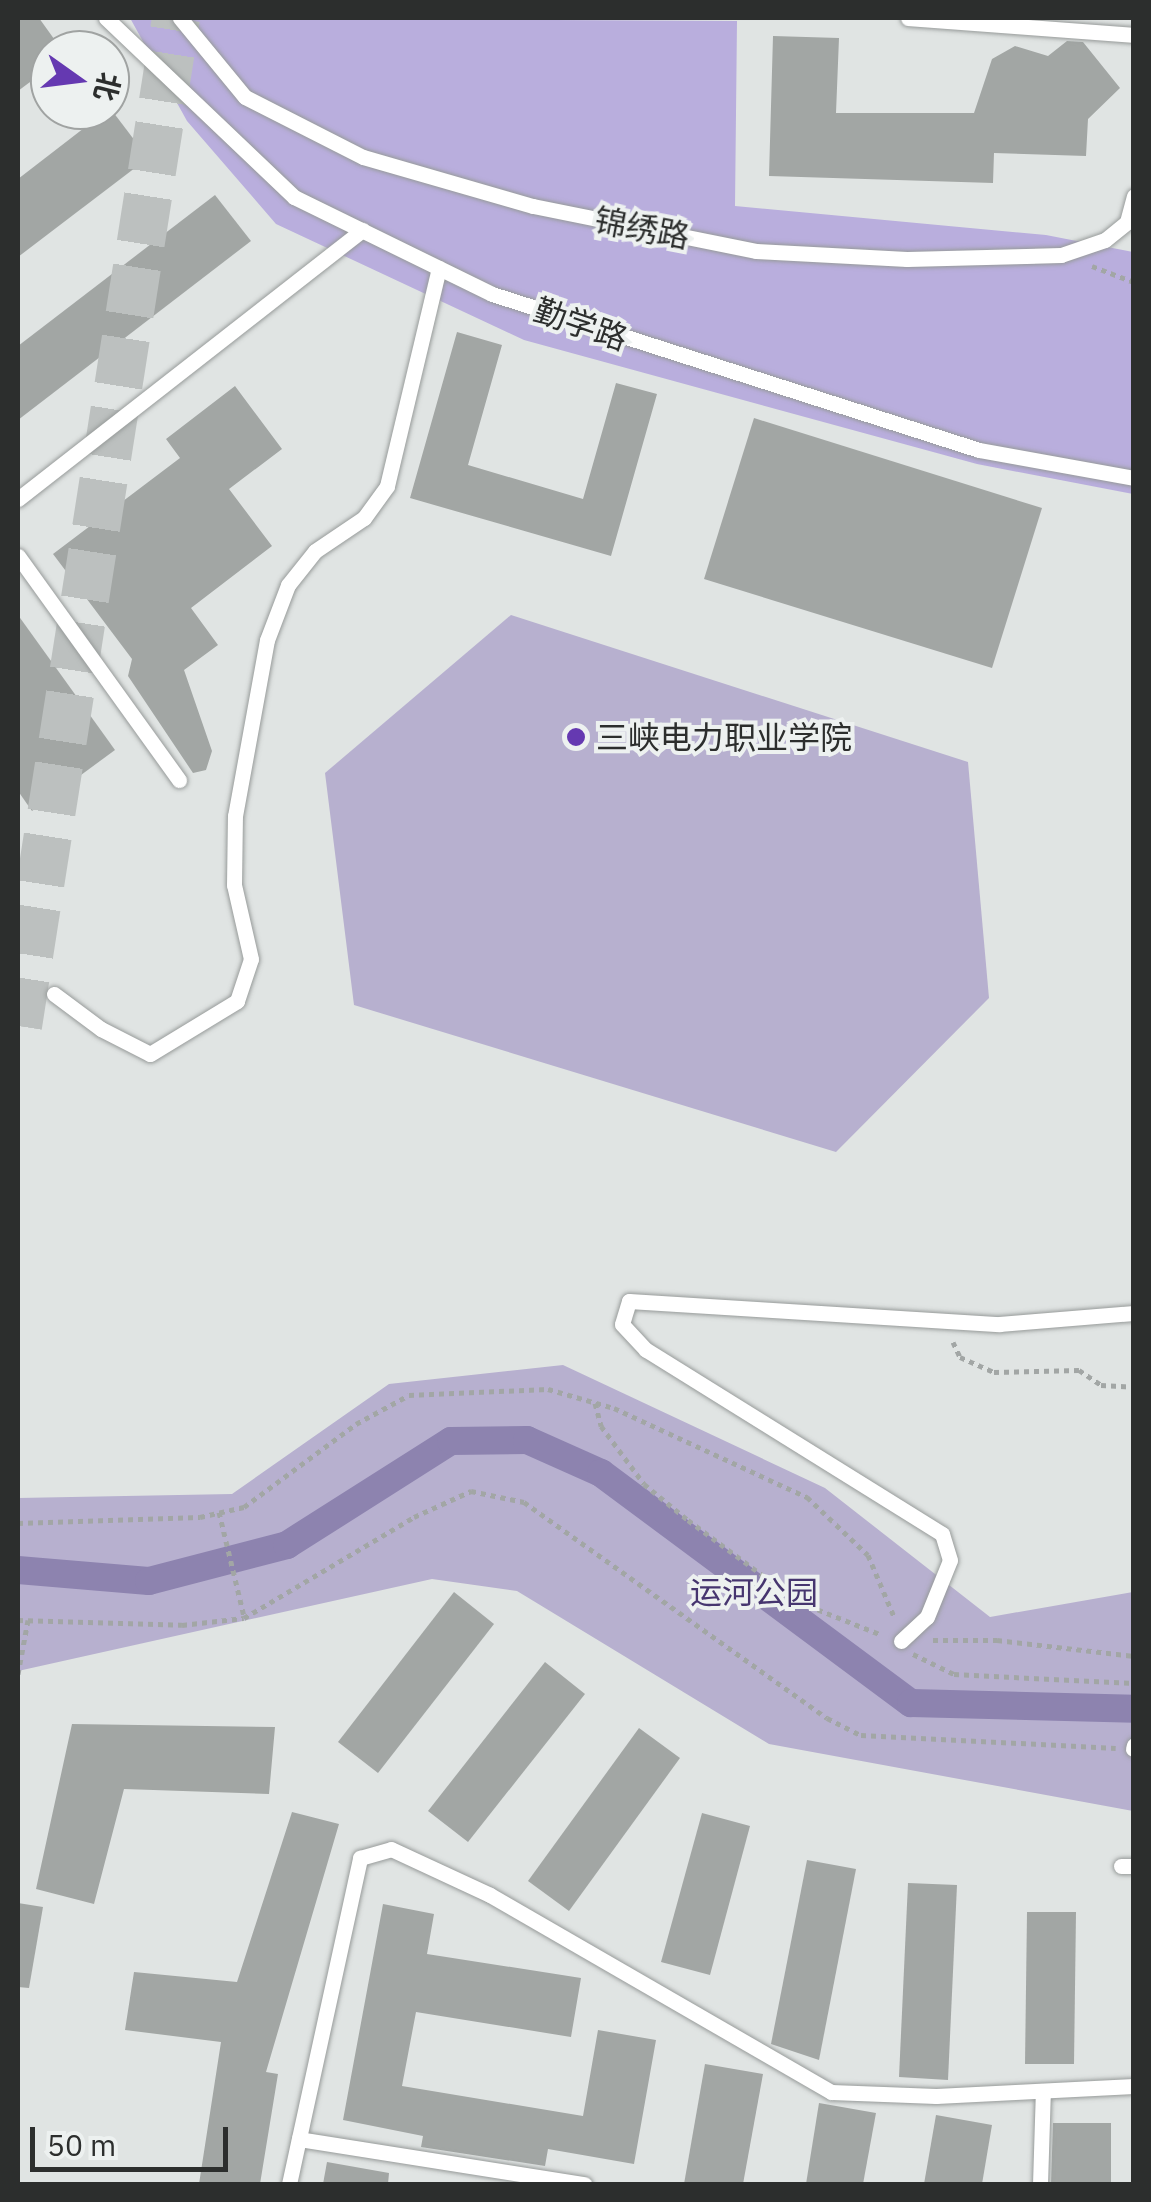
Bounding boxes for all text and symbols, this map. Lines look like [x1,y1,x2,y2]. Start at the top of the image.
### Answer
north arrow [30,30,130,130]
text: 北 [86,69,129,105]
street label: 锦绣路 [591,200,693,256]
street label: 勤学路 [529,290,633,358]
place label: 三峡电力职业学院 [596,718,852,756]
marker: 三峡电力职业学院 [565,726,587,748]
park label: 运河公园 [690,1573,818,1611]
scale bar [35,2107,232,2169]
text: 50 m [47,2125,116,2164]

